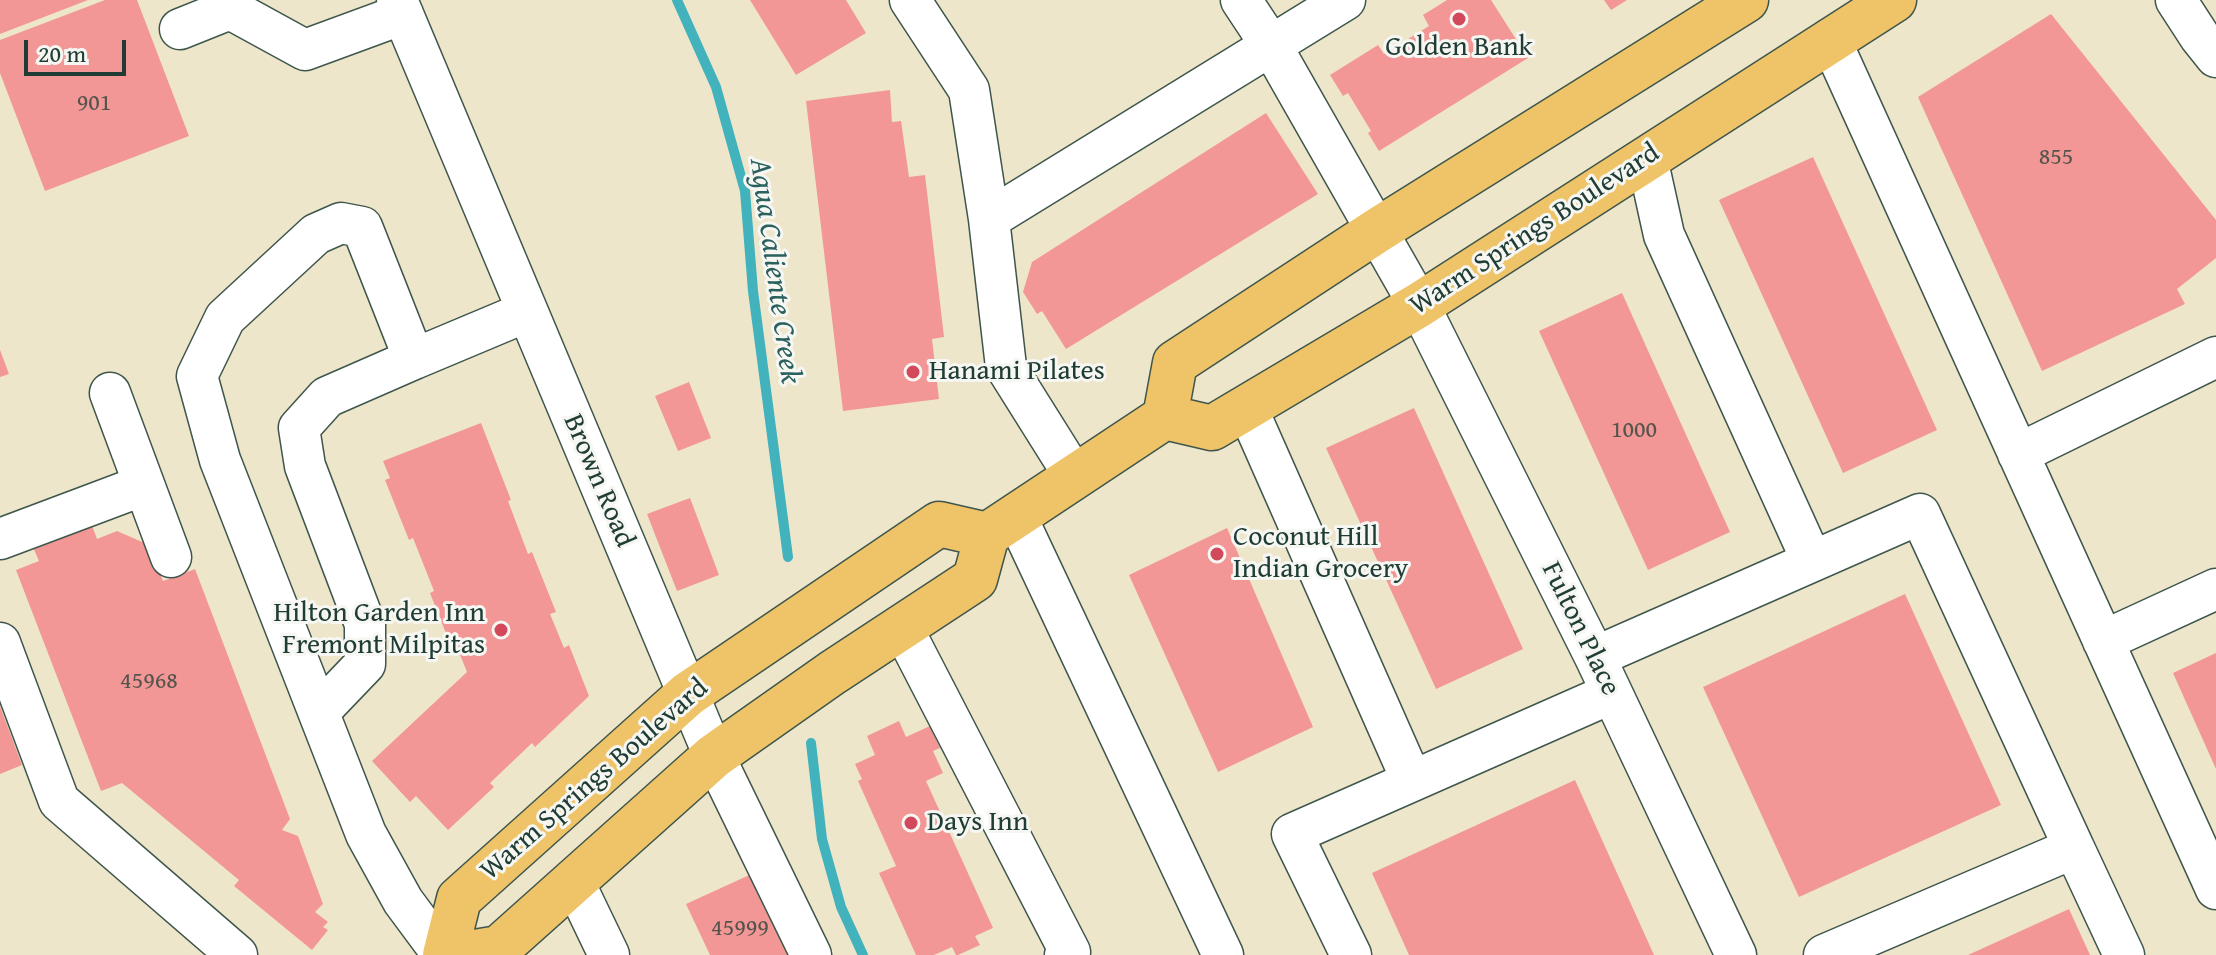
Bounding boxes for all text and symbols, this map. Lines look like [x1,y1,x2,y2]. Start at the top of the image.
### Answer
marker: Golden Bank [1450,10,1468,28]
scale bar [28,24,130,74]
place label: Golden Bank [1385,31,1533,65]
text: 20 m [38,36,86,71]
house number: 901 [77,90,111,118]
street label: Warm Springs Boulevard [1404,137,1666,323]
house number: 855 [2039,144,2073,172]
water label: Agua Caliente Creek [740,156,808,386]
place label: Hanami Pilates [929,355,1105,389]
marker: Hanami Pilates [904,363,922,381]
street label: Brown Road [555,409,641,553]
house number: 1000 [1611,417,1657,445]
place label: Coconut Hill Indian Grocery [1233,521,1408,587]
marker: Coconut Hill Indian Grocery [1208,545,1226,563]
street label: Fulton Place [1533,557,1627,701]
place label: Hilton Garden Inn Fremont Milpitas [274,597,485,663]
marker: Hilton Garden Inn Fremont Milpitas [492,621,510,639]
house number: 45968 [120,668,178,696]
street label: Warm Springs Boulevard [474,672,716,888]
place label: Days Inn [927,806,1029,840]
marker: Days Inn [902,814,920,832]
house number: 45999 [711,915,769,943]

